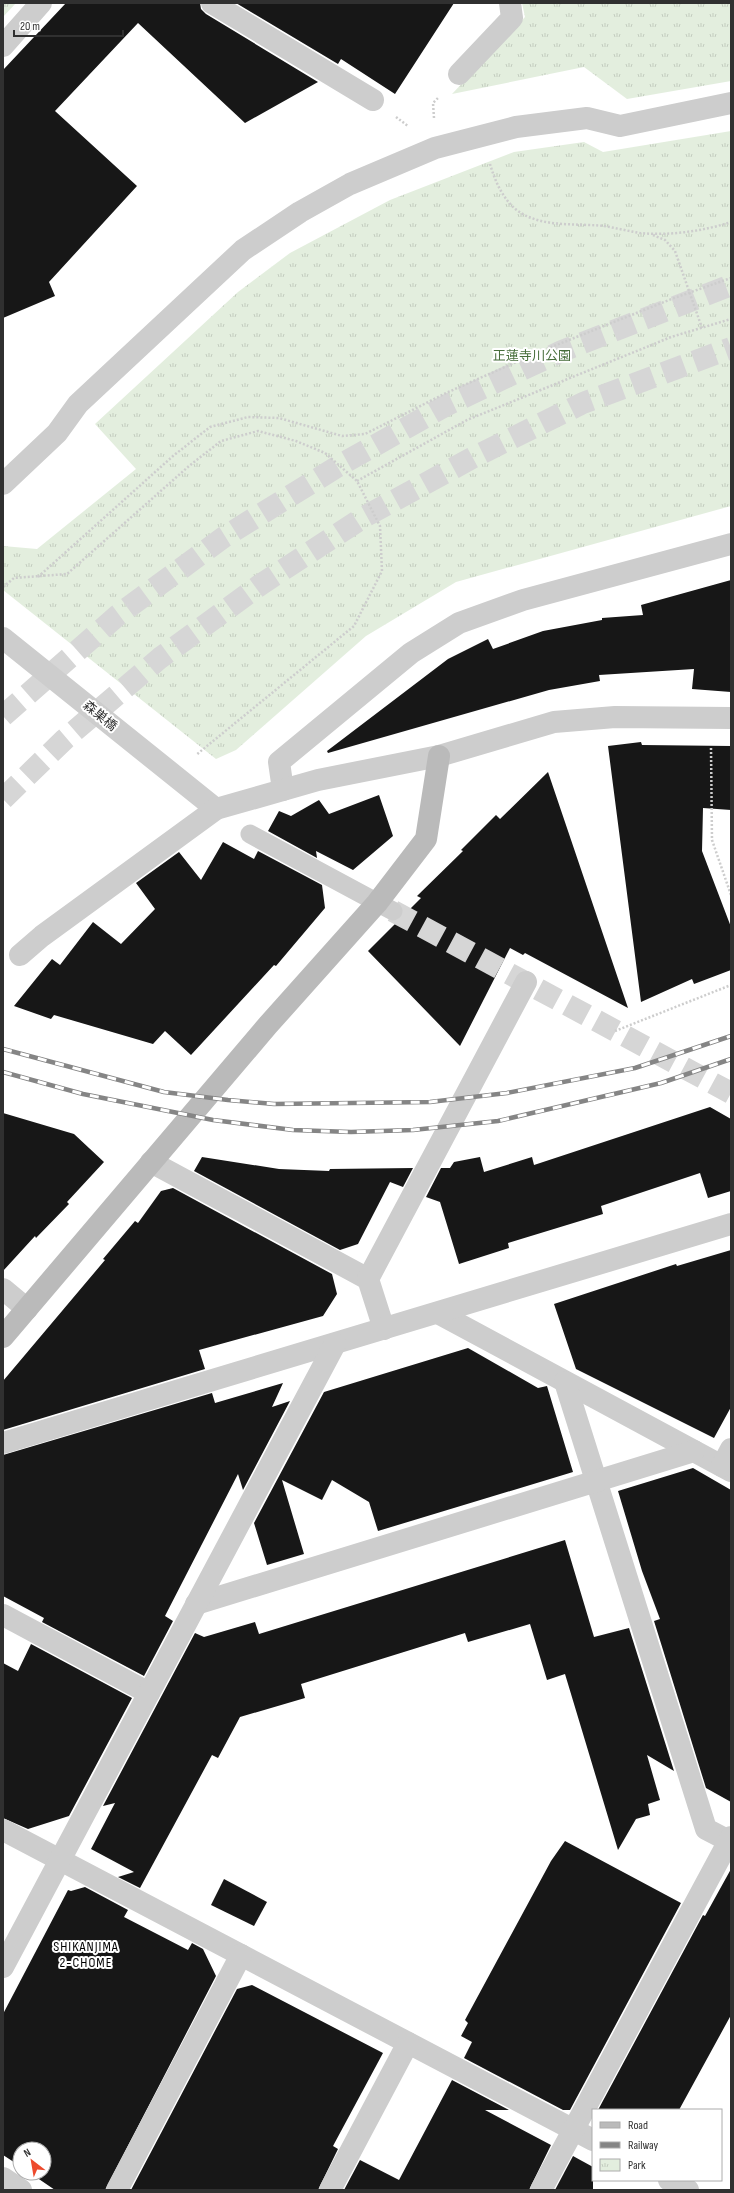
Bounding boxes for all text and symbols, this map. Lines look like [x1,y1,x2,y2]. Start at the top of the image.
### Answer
scale bar [14,12,123,38]
text: 20 m [20,19,40,34]
park label: 正蓮寺川公園 [493,348,571,364]
street label: 森巣橋 [80,698,120,734]
district label: SHIKANJIMA 2-CHOME [53,1938,119,1971]
legend [592,2109,722,2181]
text: Road [628,2118,648,2133]
text: Railway [628,2138,659,2153]
north arrow [12,2141,52,2181]
text: N [21,2146,33,2160]
text: Park [628,2158,646,2173]

